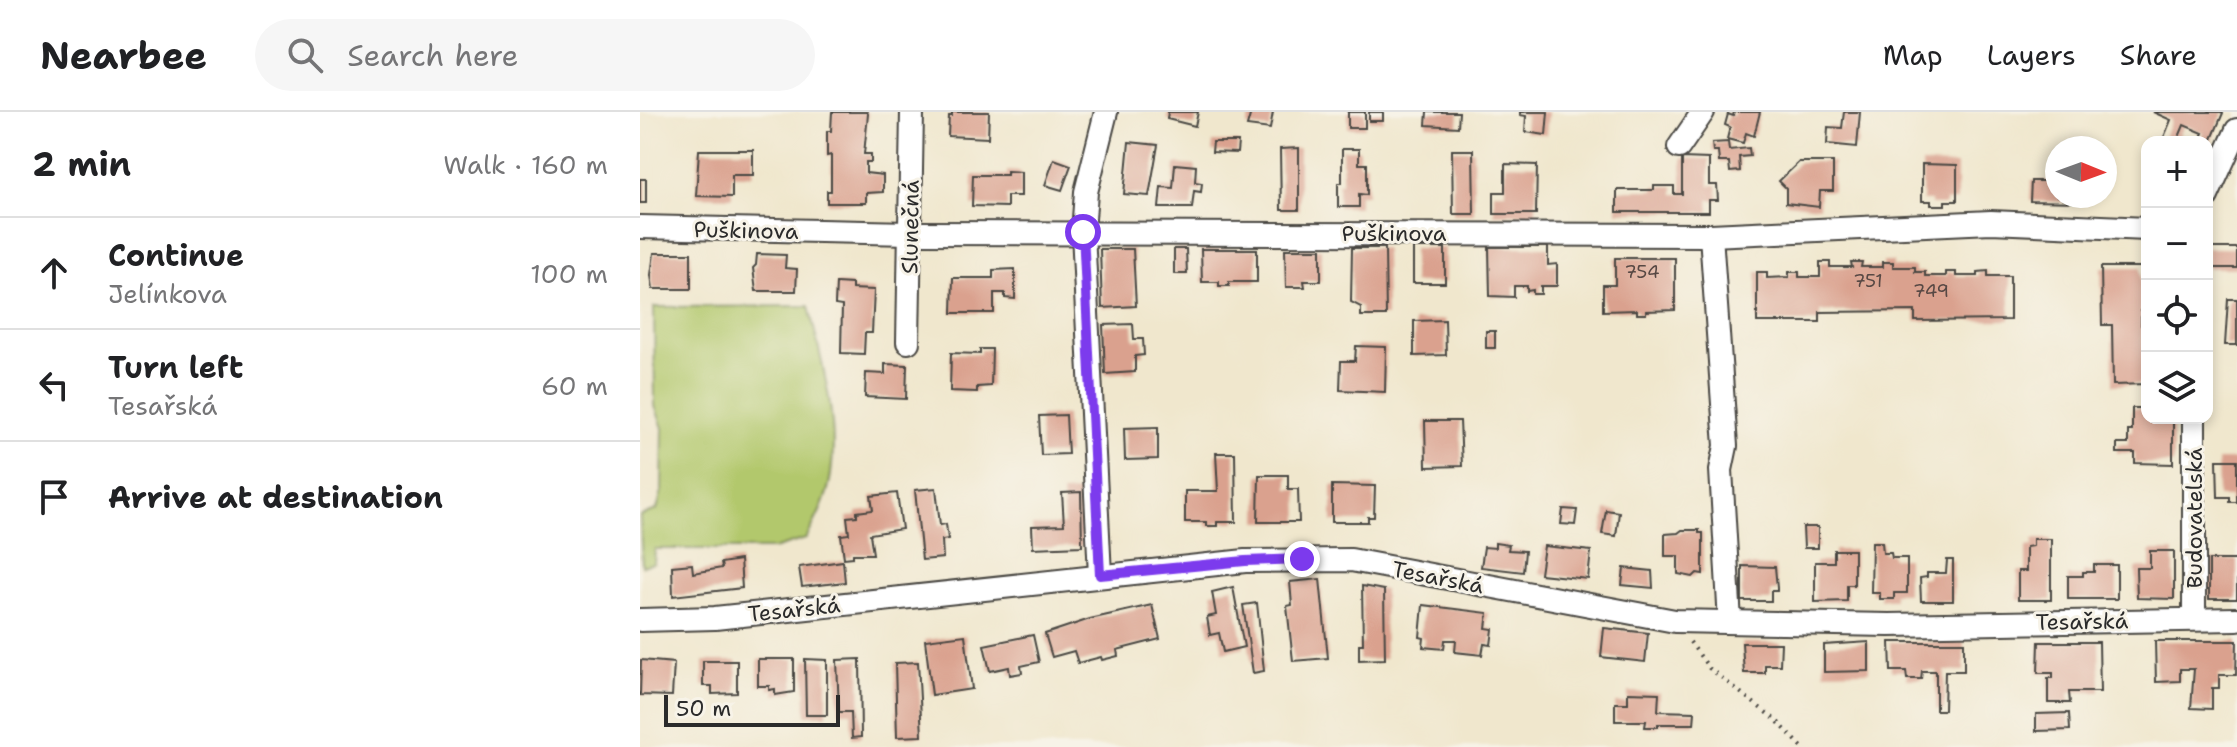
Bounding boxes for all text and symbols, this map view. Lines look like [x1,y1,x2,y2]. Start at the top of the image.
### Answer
search box [255,19,815,91]
text: Nearbee [40,30,207,81]
icon: search [283,33,327,77]
text: Search here [347,35,519,76]
text: Map [1883,36,1943,74]
text: Layers [1987,36,2076,74]
text: Share [2120,36,2197,74]
north arrow [2045,136,2117,208]
map controls [2141,136,2213,424]
button: + [2141,136,2213,208]
text: 2 min [32,141,131,187]
text: Walk · 160 m [443,147,608,182]
street label: Slunečná [895,179,926,274]
button: − [2141,208,2213,280]
route start [1065,214,1101,250]
street label: Puškinova [693,215,799,246]
street label: Puškinova [1342,219,1447,248]
text: Continue [108,235,244,276]
icon: ahead [32,251,76,295]
text: 100 m [530,256,608,291]
house number: 754 [1624,260,1660,284]
house number: 751 [1853,269,1883,293]
text: Jelínkova [108,276,227,311]
house number: 749 [1913,279,1949,303]
button: locate [2141,280,2213,352]
text: Turn left [108,347,243,388]
button: layers [2141,352,2213,424]
icon: left [32,363,76,407]
text: 60 m [541,368,608,403]
text: Tesařská [108,388,218,423]
street label: Budovatelská [2180,447,2209,589]
icon: arrive [32,475,76,519]
text: Arrive at destination [108,477,443,518]
route end [1284,541,1320,577]
street label: Tesařská [1390,554,1486,601]
street label: Tesařská [746,590,842,629]
street label: Tesařská [2035,606,2129,637]
scale bar [664,691,840,727]
text: 50 m [676,694,731,723]

